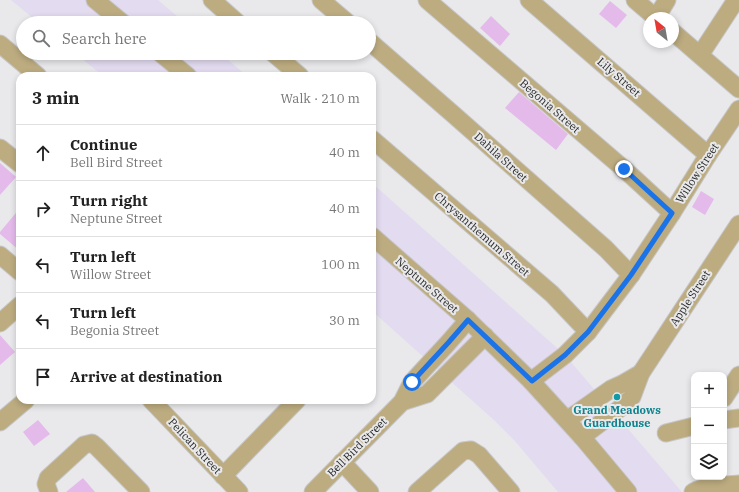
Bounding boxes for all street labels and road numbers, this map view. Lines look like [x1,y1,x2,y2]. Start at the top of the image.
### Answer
street label: Lily Street [595,54,644,100]
street label: Begonia Street [517,76,583,136]
street label: Dahila Street [471,129,531,185]
street label: Willow Street [672,140,722,206]
street label: Chrysanthemum Street [432,189,532,279]
street label: Neptune Street [393,254,461,316]
street label: Apple Street [667,267,713,328]
street label: Bell Bird Street [324,414,390,480]
street label: Pelican Street [166,415,225,477]

